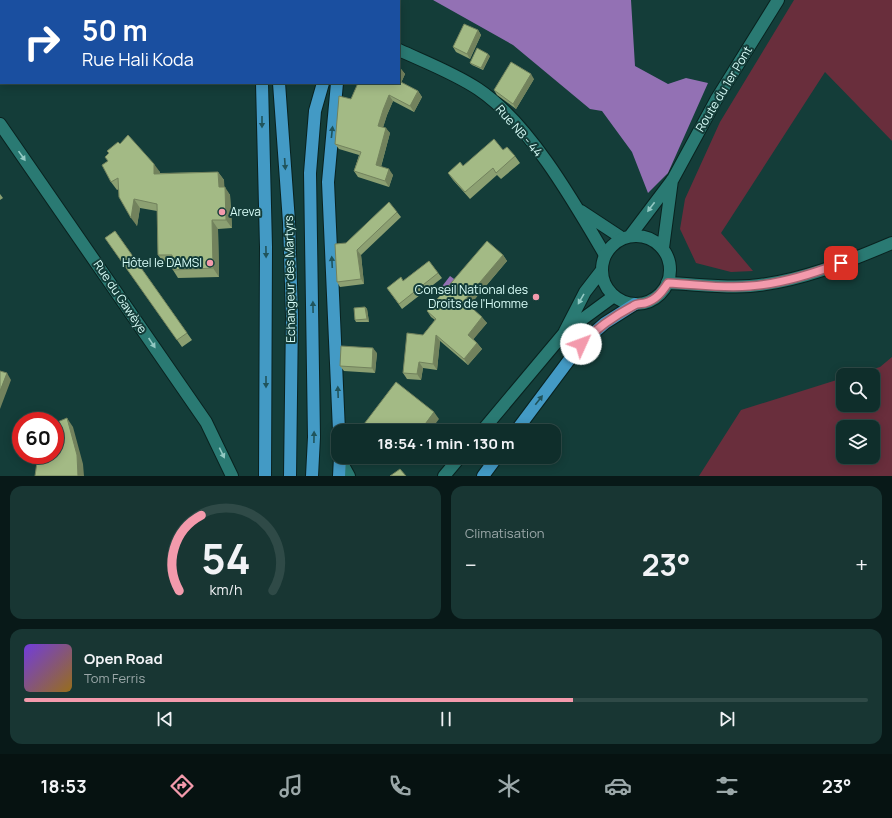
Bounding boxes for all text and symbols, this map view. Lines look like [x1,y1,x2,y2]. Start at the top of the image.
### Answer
text: 50 m [82,11,148,49]
icon: right [16,16,68,68]
street label: Route du 1er Pont [691,43,756,135]
text: Rue Hali Koda [82,47,194,71]
street label: Rue NB - 44 [492,101,547,160]
one-way arrow [259,116,265,129]
one-way arrow [329,126,336,138]
one-way arrow [18,150,26,161]
one-way arrow [281,158,288,170]
one-way arrow [647,202,655,213]
place label: Areva [230,203,261,220]
marker: Areva [217,207,227,217]
street label: Echangeur des Martyrs [280,215,299,343]
one-way arrow [262,246,269,258]
pin [824,246,858,280]
icon: arrive [830,252,852,274]
place label: Hôtel le DAMSI [122,254,202,271]
one-way arrow [328,256,335,268]
street label: Rue du Gawèye [90,257,151,337]
marker: Hôtel le DAMSI [205,258,215,268]
place label: Conseil National des Droits de l'Homme [415,281,528,312]
marker: Conseil National des Droits de l'Homme [531,292,541,302]
one-way arrow [577,293,584,305]
one-way arrow [310,300,316,313]
position arrow [560,323,602,365]
one-way arrow [148,338,156,349]
map controls [836,368,880,464]
button: search [836,368,880,412]
one-way arrow [263,376,269,389]
one-way arrow [334,386,341,398]
one-way arrow [535,394,543,405]
speed limit sign: 60 [12,412,64,464]
button: layers [836,420,880,464]
one-way arrow [311,430,317,443]
text: 18:54 · 1 min · 130 m [377,433,515,454]
one-way arrow [218,447,225,459]
text: Climatisation [465,524,545,542]
text: 54 [201,529,250,585]
text: 23° [642,544,691,585]
text: − [465,550,477,580]
text: + [855,550,868,580]
text: km/h [209,579,242,598]
text: Open Road [84,648,163,669]
text: Tom Ferris [84,669,145,687]
icon: previous [154,708,176,730]
icon: pause [435,708,457,730]
icon: next [716,708,738,730]
icon: directions [168,772,196,800]
icon: music [277,772,305,800]
icon: phone [386,772,414,800]
icon: climate [495,772,523,800]
icon: car [604,772,632,800]
icon: filters [713,772,741,800]
text: 18:53 [41,774,87,798]
text: 23° [822,774,851,798]

